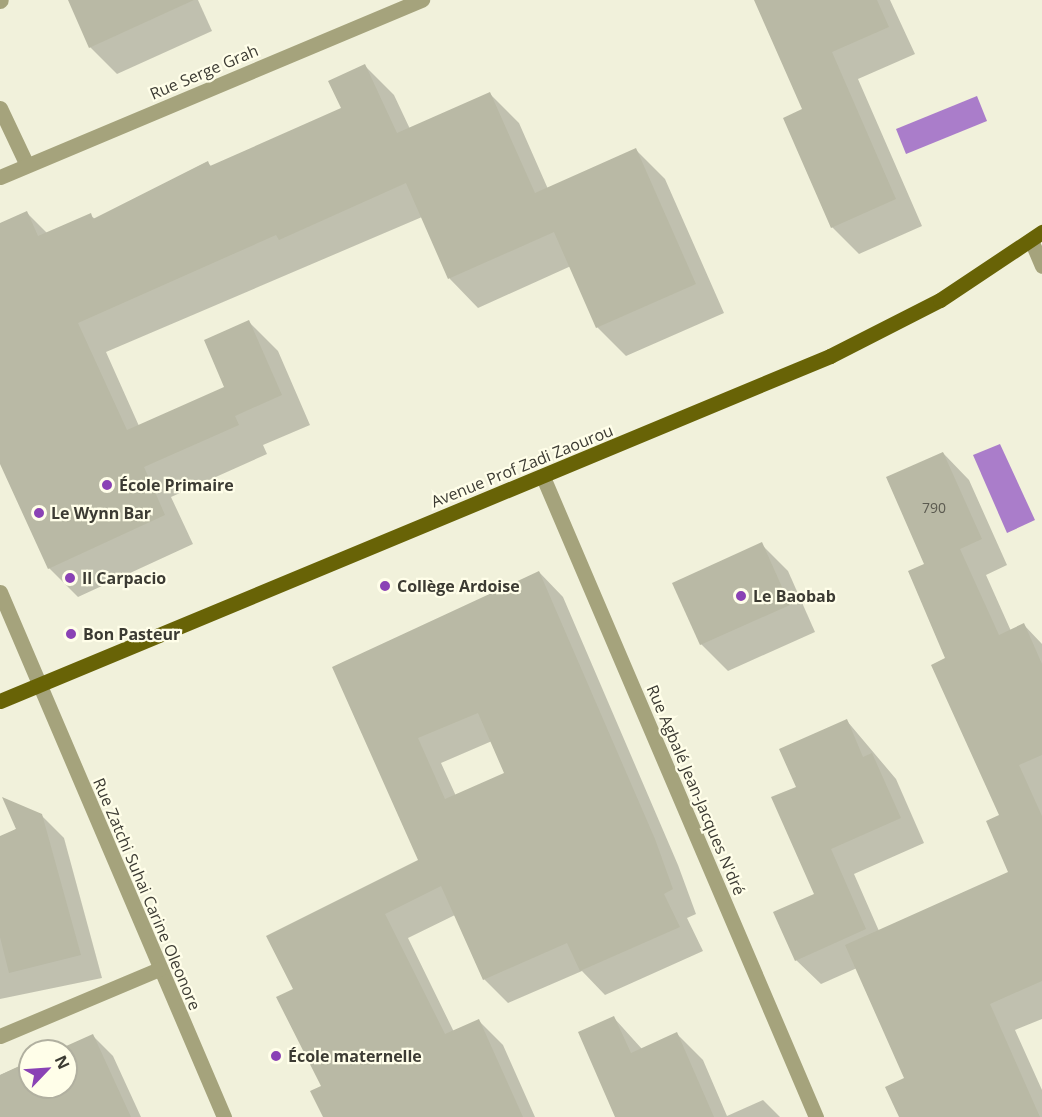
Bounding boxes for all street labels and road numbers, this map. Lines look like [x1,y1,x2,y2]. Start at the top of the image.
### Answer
street label: Rue Serge Grah [147,41,261,103]
street label: Avenue Prof Zadi Zaourou [428,421,616,511]
street label: Rue Agbalé Jean-Jacques N'dré [643,682,749,898]
street label: Rue Zatchi Suhai Carine Oleonore [89,775,205,1013]

